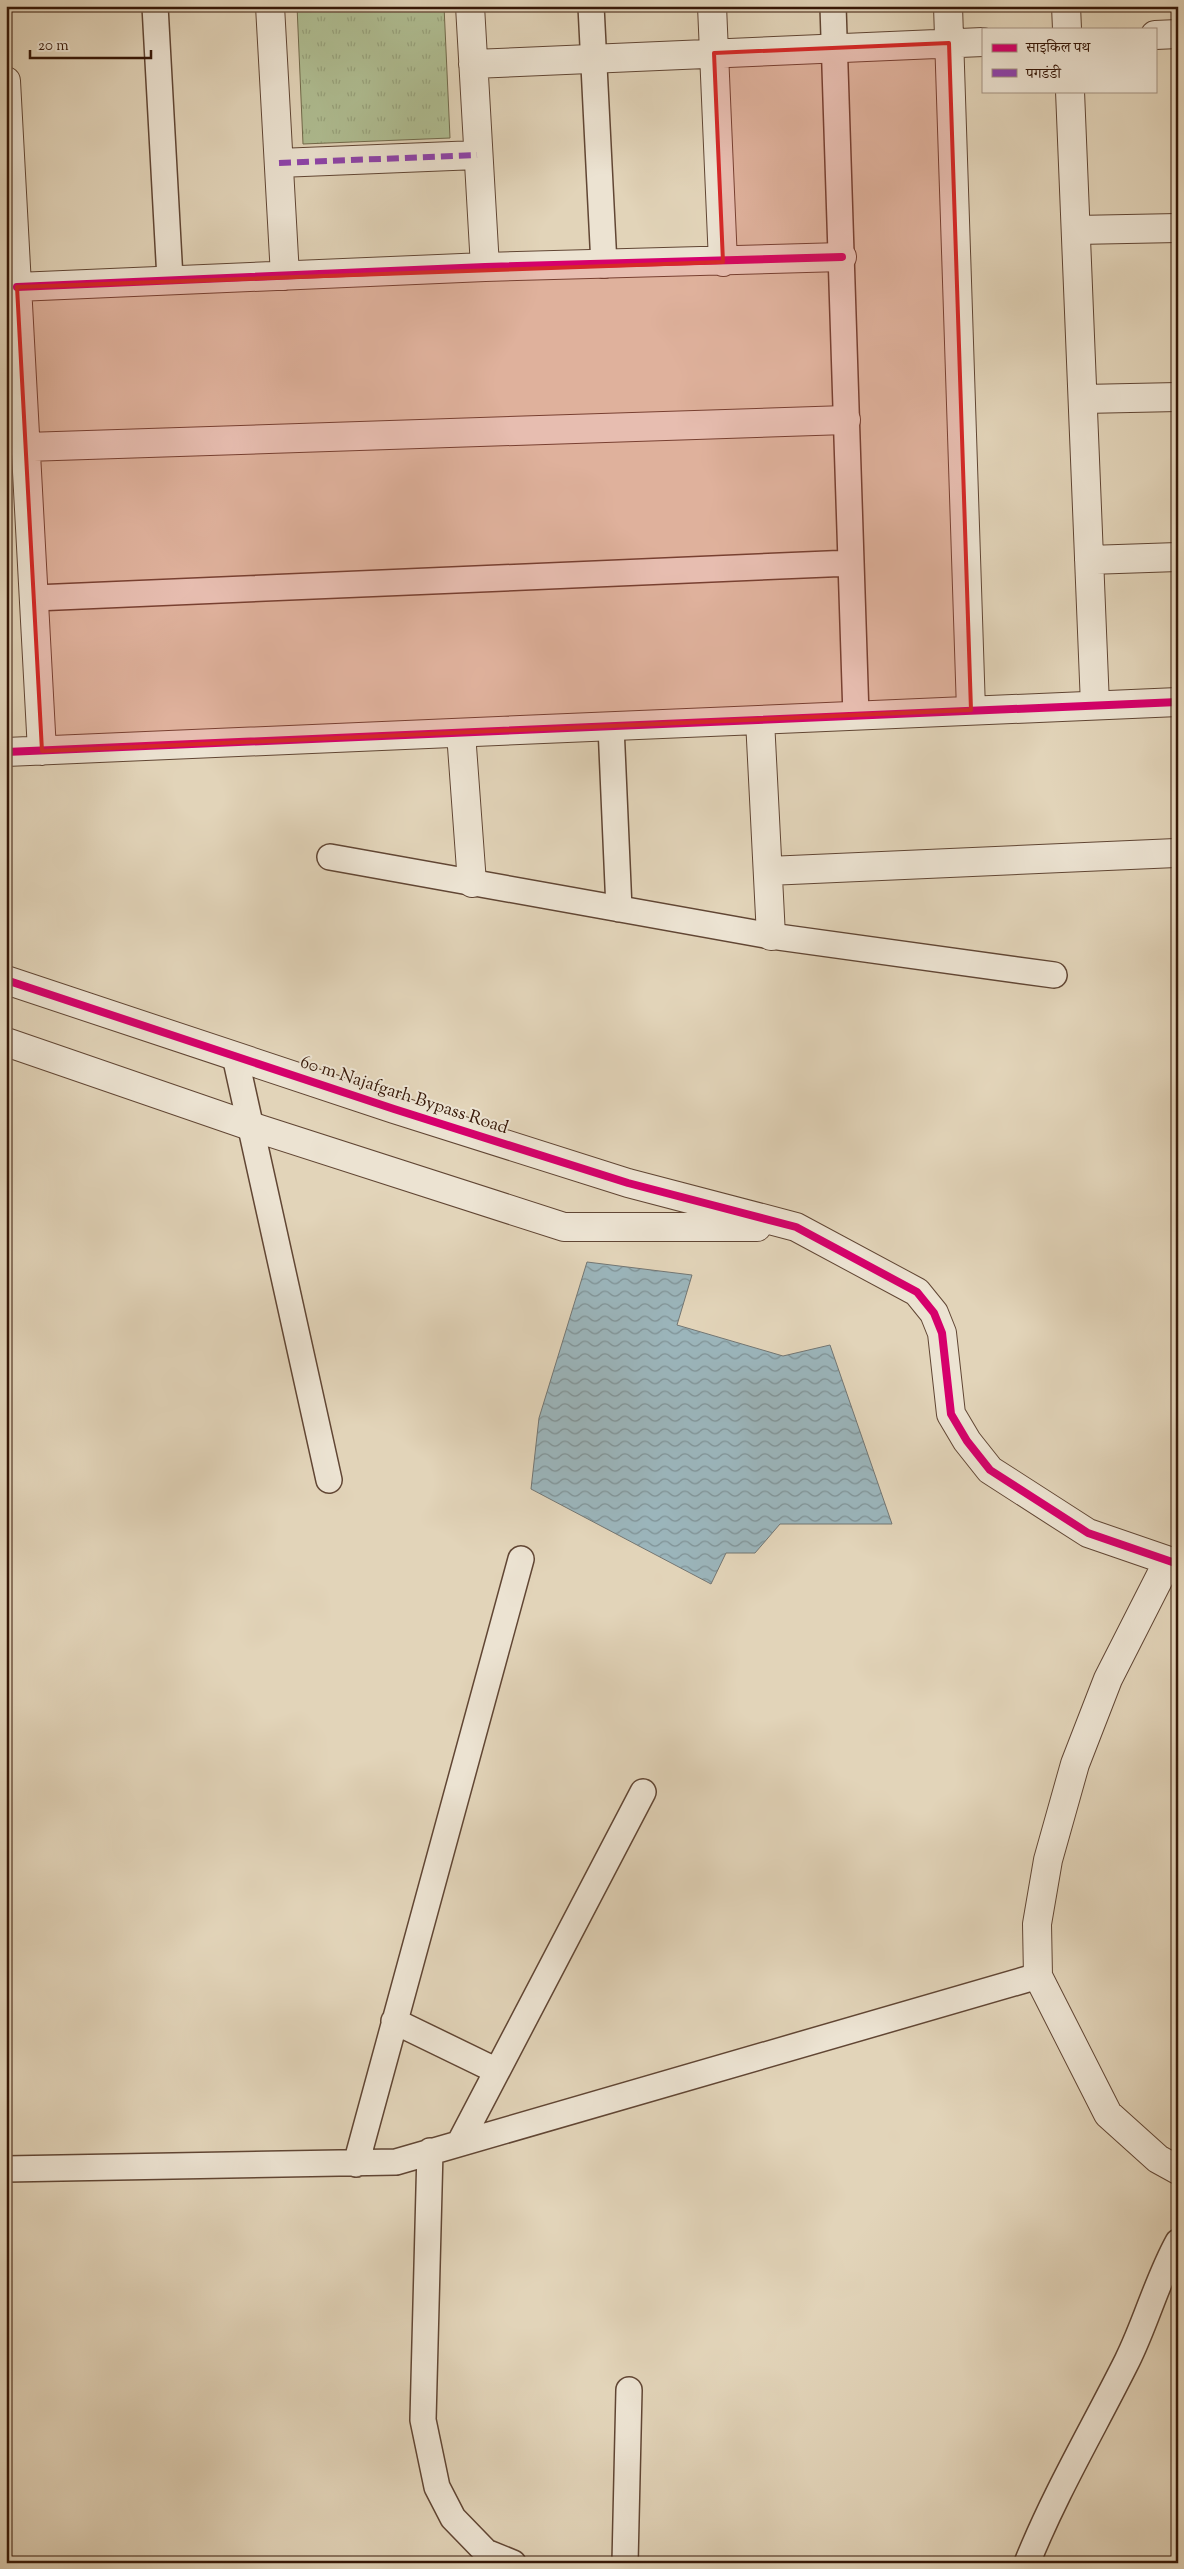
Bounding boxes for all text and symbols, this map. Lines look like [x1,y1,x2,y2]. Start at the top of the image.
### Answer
scale bar [30,28,151,60]
legend [982,28,1156,92]
text: 20 m [38,36,69,57]
text: साइकिल पथ [1025,38,1091,59]
text: पगडंडी [1025,64,1062,85]
street label: 60 m Najafgarh Bypass Road [297,1050,511,1142]

